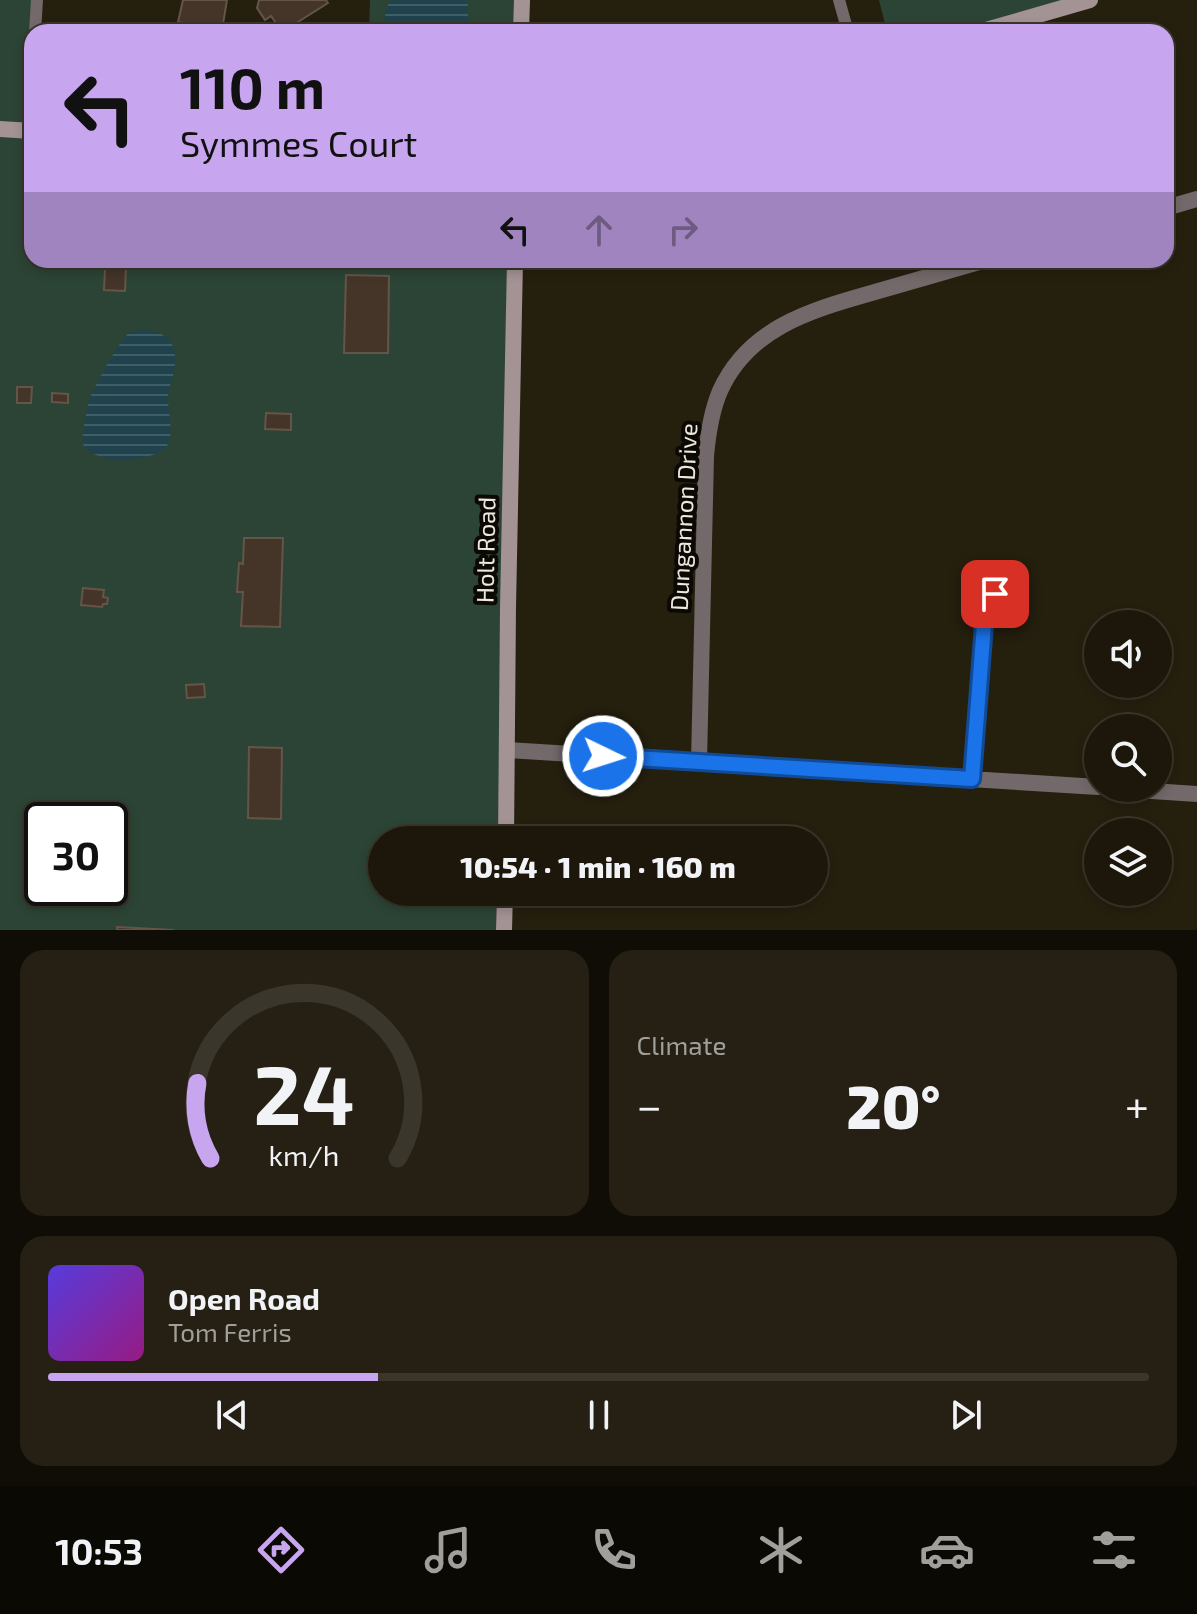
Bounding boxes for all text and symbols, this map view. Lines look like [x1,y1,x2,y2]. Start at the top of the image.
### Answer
text: 110 m [180,53,325,120]
icon: left [48,56,152,160]
text: Symmes Court [180,121,417,164]
icon: left [493,208,537,252]
icon: ahead [577,208,621,252]
icon: right [661,208,705,252]
street label: Dungannon Drive [664,422,702,612]
street label: Holt Road [470,497,500,603]
pin [961,560,1029,628]
icon: arrive [973,572,1017,616]
map controls [1084,610,1172,906]
button: sound [1084,610,1172,698]
position arrow [561,714,645,798]
button: search [1084,714,1172,802]
speed limit sign: 30 [24,802,128,906]
button: layers [1084,818,1172,906]
text: 10:54 · 1 min · 160 m [460,848,736,884]
text: Climate [637,1029,726,1060]
text: 24 [254,1042,355,1142]
text: 20° [846,1069,941,1141]
text: − [637,1078,662,1131]
text: + [1125,1078,1149,1131]
text: km/h [269,1137,340,1172]
text: Open Road [168,1280,320,1316]
text: Tom Ferris [168,1316,292,1347]
icon: previous [210,1393,254,1437]
icon: pause [577,1393,621,1437]
icon: next [944,1393,988,1437]
icon: directions [253,1522,309,1578]
icon: music [420,1522,476,1578]
icon: phone [586,1522,642,1578]
icon: climate [753,1522,809,1578]
icon: car [919,1522,975,1578]
icon: filters [1086,1522,1142,1578]
text: 10:53 [55,1529,143,1572]

